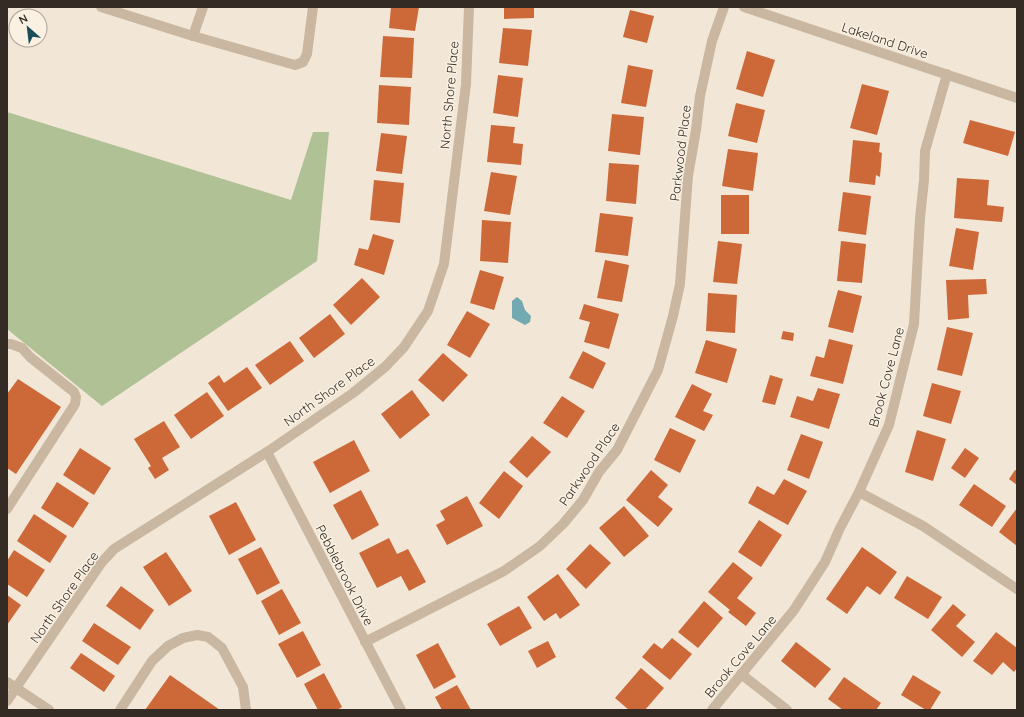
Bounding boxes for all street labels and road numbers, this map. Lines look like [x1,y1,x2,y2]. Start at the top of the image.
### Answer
street label: Lakeland Drive [840,18,930,62]
street label: North Shore Place [436,40,462,150]
street label: Parkwood Place [666,104,694,202]
street label: Brook Cove Lane [865,325,907,429]
street label: North Shore Place [280,353,378,429]
street label: Parkwood Place [555,419,623,509]
street label: Pebblebrook Drive [313,522,377,628]
street label: North Shore Place [26,548,102,646]
street label: Brook Cove Lane [701,611,779,701]

